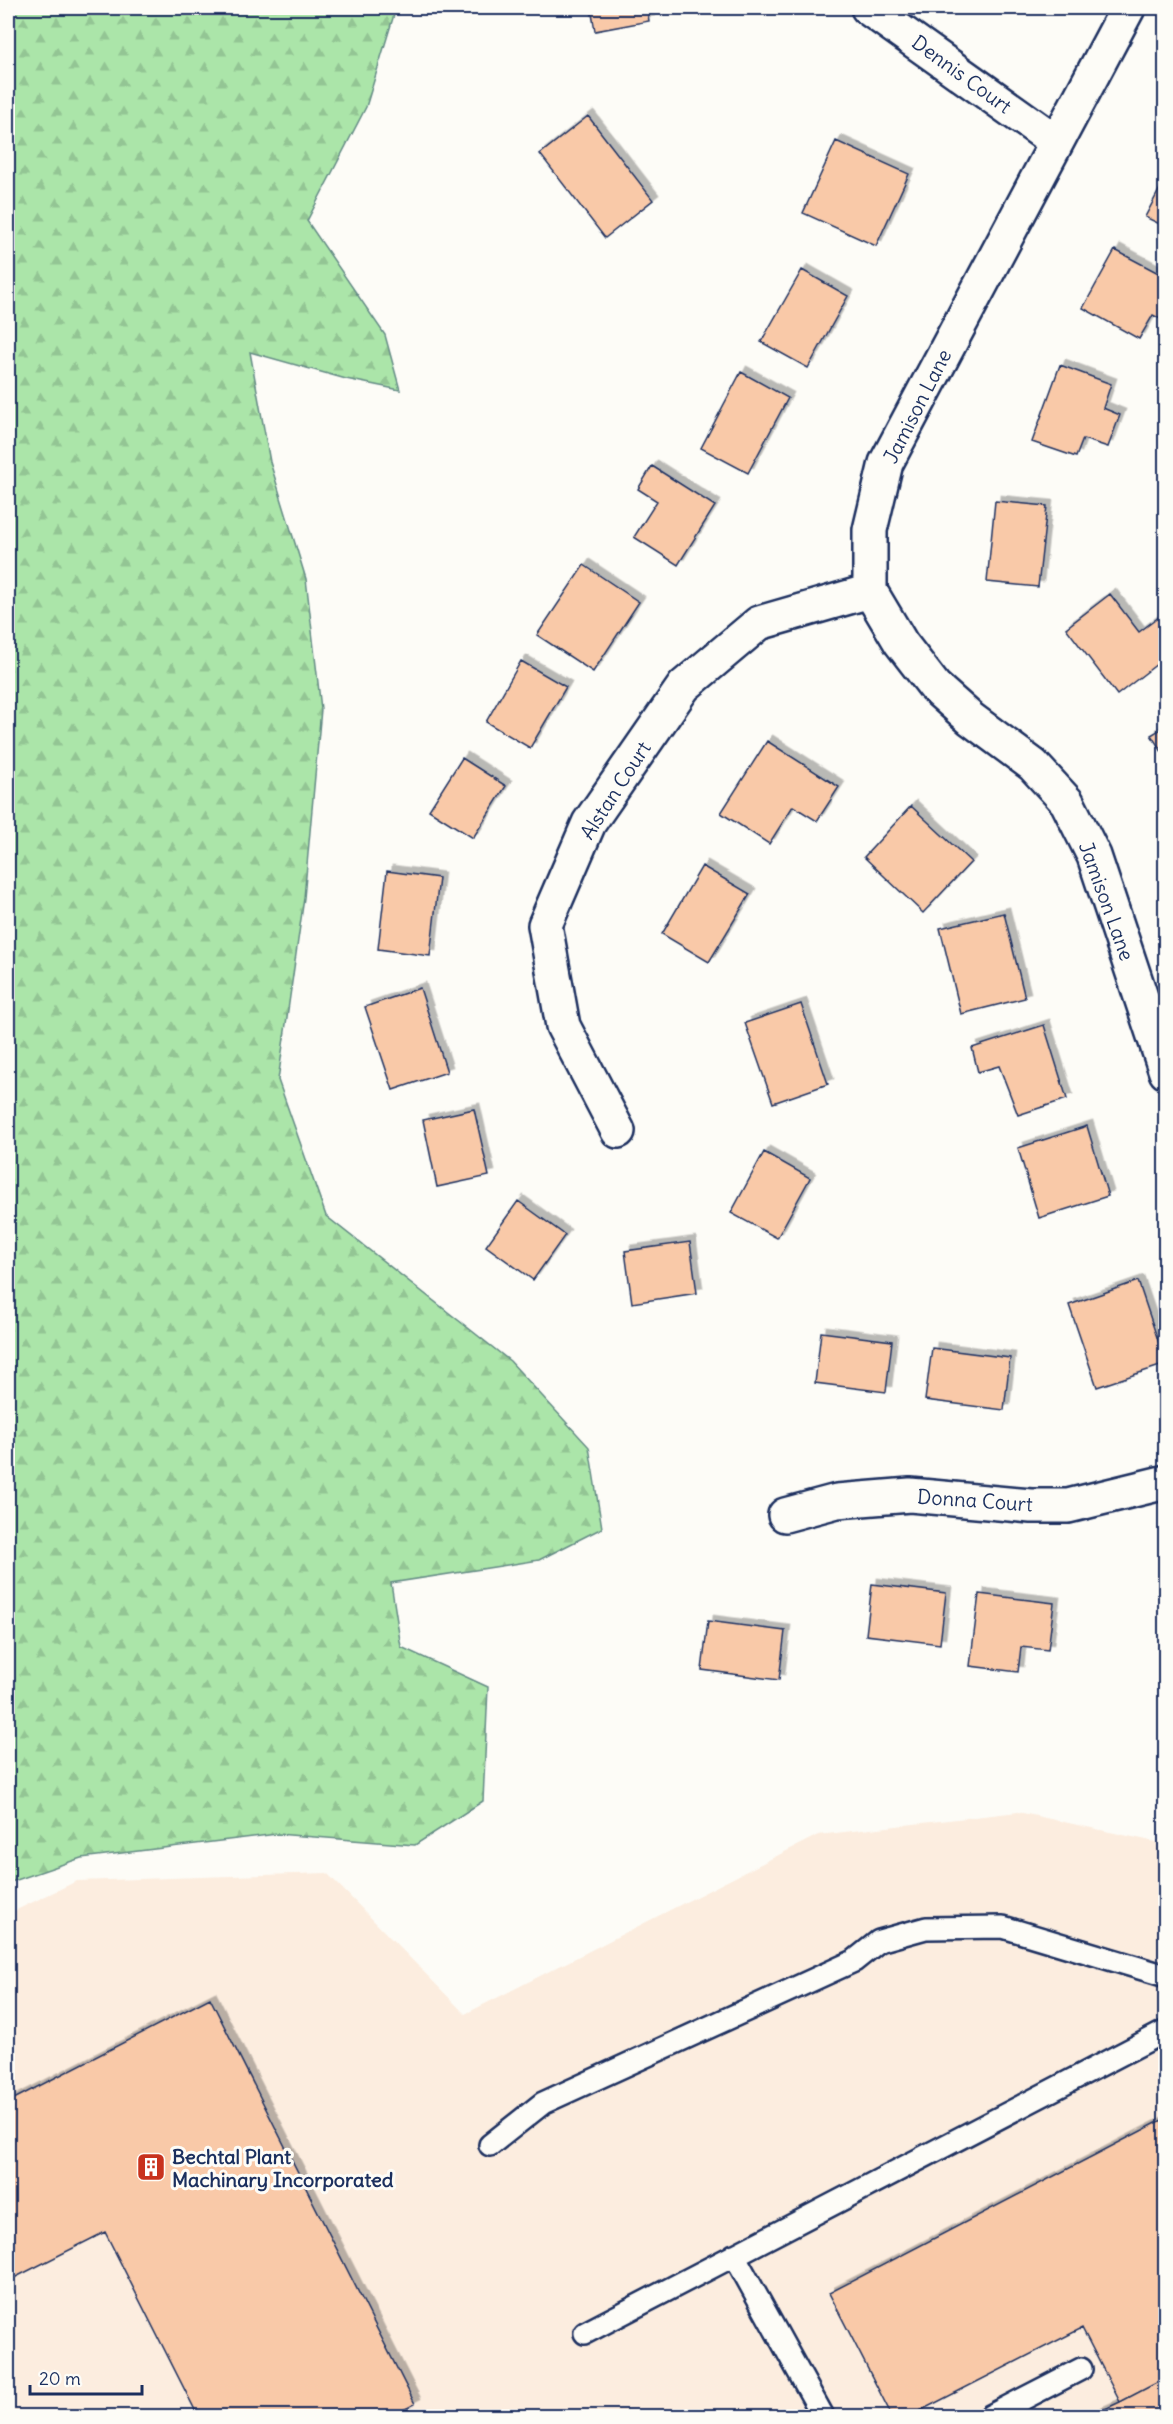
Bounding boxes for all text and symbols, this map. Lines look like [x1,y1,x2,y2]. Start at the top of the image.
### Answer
street label: Dennis Court [907,29,1017,119]
street label: Jamison Lane [878,345,956,467]
street label: Alstan Court [574,736,656,844]
street label: Jamison Lane [1074,838,1140,964]
street label: Donna Court [916,1484,1034,1517]
place label: Bechtal Plant Machinary Incorporated [172,2144,394,2192]
building icon: Bechtal Plant Machinary Incorporated [135,2151,167,2183]
scale bar [30,2358,142,2396]
text: 20 m [39,2367,81,2390]

